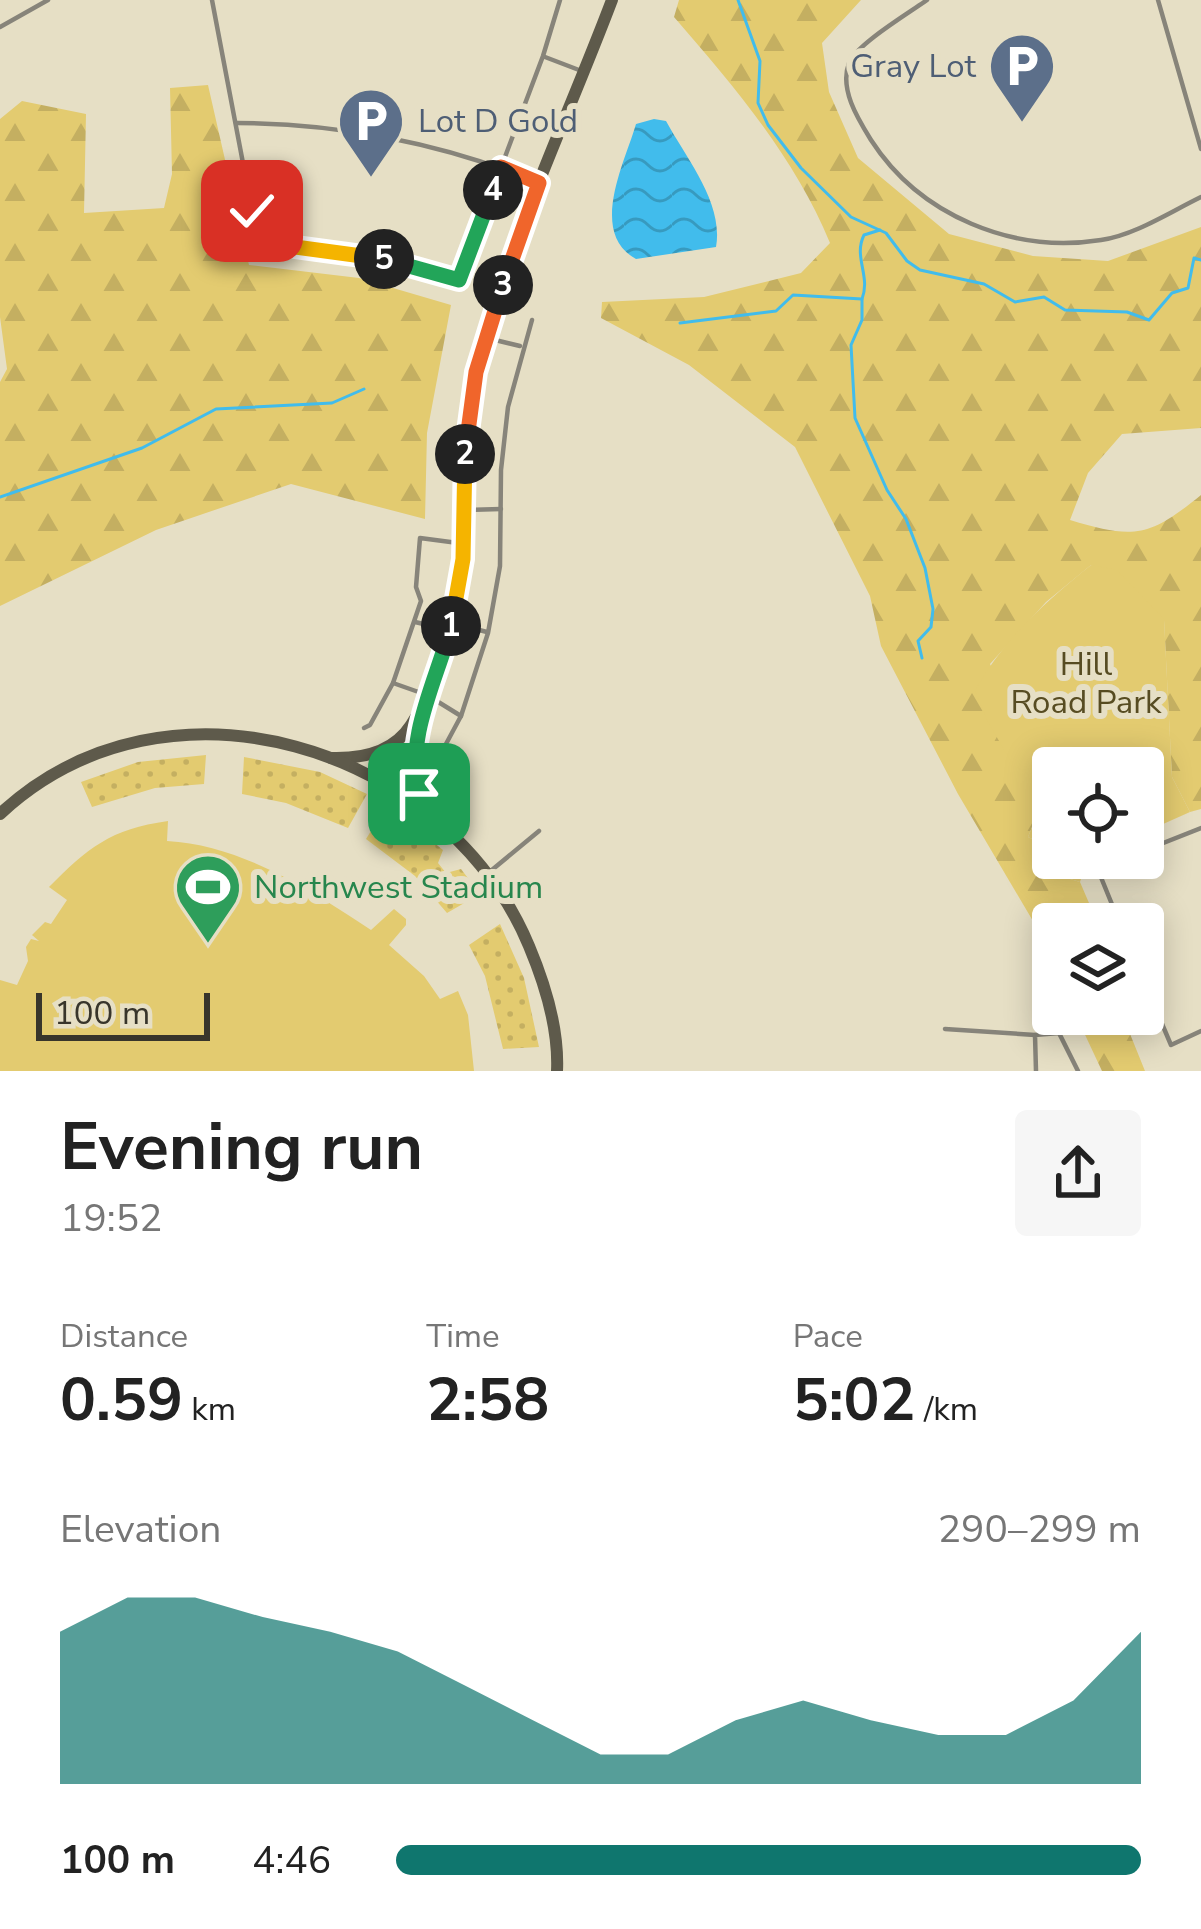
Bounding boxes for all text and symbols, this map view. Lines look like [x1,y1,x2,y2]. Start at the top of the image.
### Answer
parking icon: Gray Lot [987,31,1057,125]
place label: Gray Lot [850,44,976,89]
parking icon: Lot D Gold [336,86,406,180]
place label: Lot D Gold [418,99,578,144]
pin [201,160,303,262]
pin: 4 [463,160,523,220]
text: 4 [483,167,503,212]
icon: check [219,178,285,244]
pin: 5 [354,229,414,289]
text: 5 [374,236,394,281]
pin: 3 [473,255,533,315]
text: 3 [493,262,513,307]
pin: 2 [435,424,495,484]
text: 2 [455,431,475,476]
pin: 1 [421,596,481,656]
text: 1 [441,603,461,648]
park label: Hill Road Park [1010,642,1162,725]
pin [368,743,470,845]
map controls [1032,747,1164,1035]
button: locate [1032,747,1164,879]
icon: arrive [386,761,452,827]
sports icon: Northwest Stadium [173,852,243,946]
place label: Northwest Stadium [254,865,543,910]
button: layers [1032,903,1164,1035]
scale bar [36,987,210,1040]
text: 100 m [54,991,150,1036]
text: Evening run [60,1102,423,1192]
button: share [1015,1110,1141,1236]
text: 19:52 [60,1192,163,1245]
text: Distance [60,1314,188,1359]
text: Time [426,1314,500,1359]
text: Pace [793,1314,863,1359]
text: 0.59 [60,1359,183,1441]
text: 2:58 [426,1359,549,1441]
text: 5:02 [793,1359,916,1441]
text: km [183,1387,236,1432]
text: /km [916,1387,978,1432]
text: Elevation [60,1503,221,1556]
text: 290–299 m [938,1503,1141,1556]
text: 100 m [60,1834,175,1887]
text: 4:46 [252,1834,331,1887]

